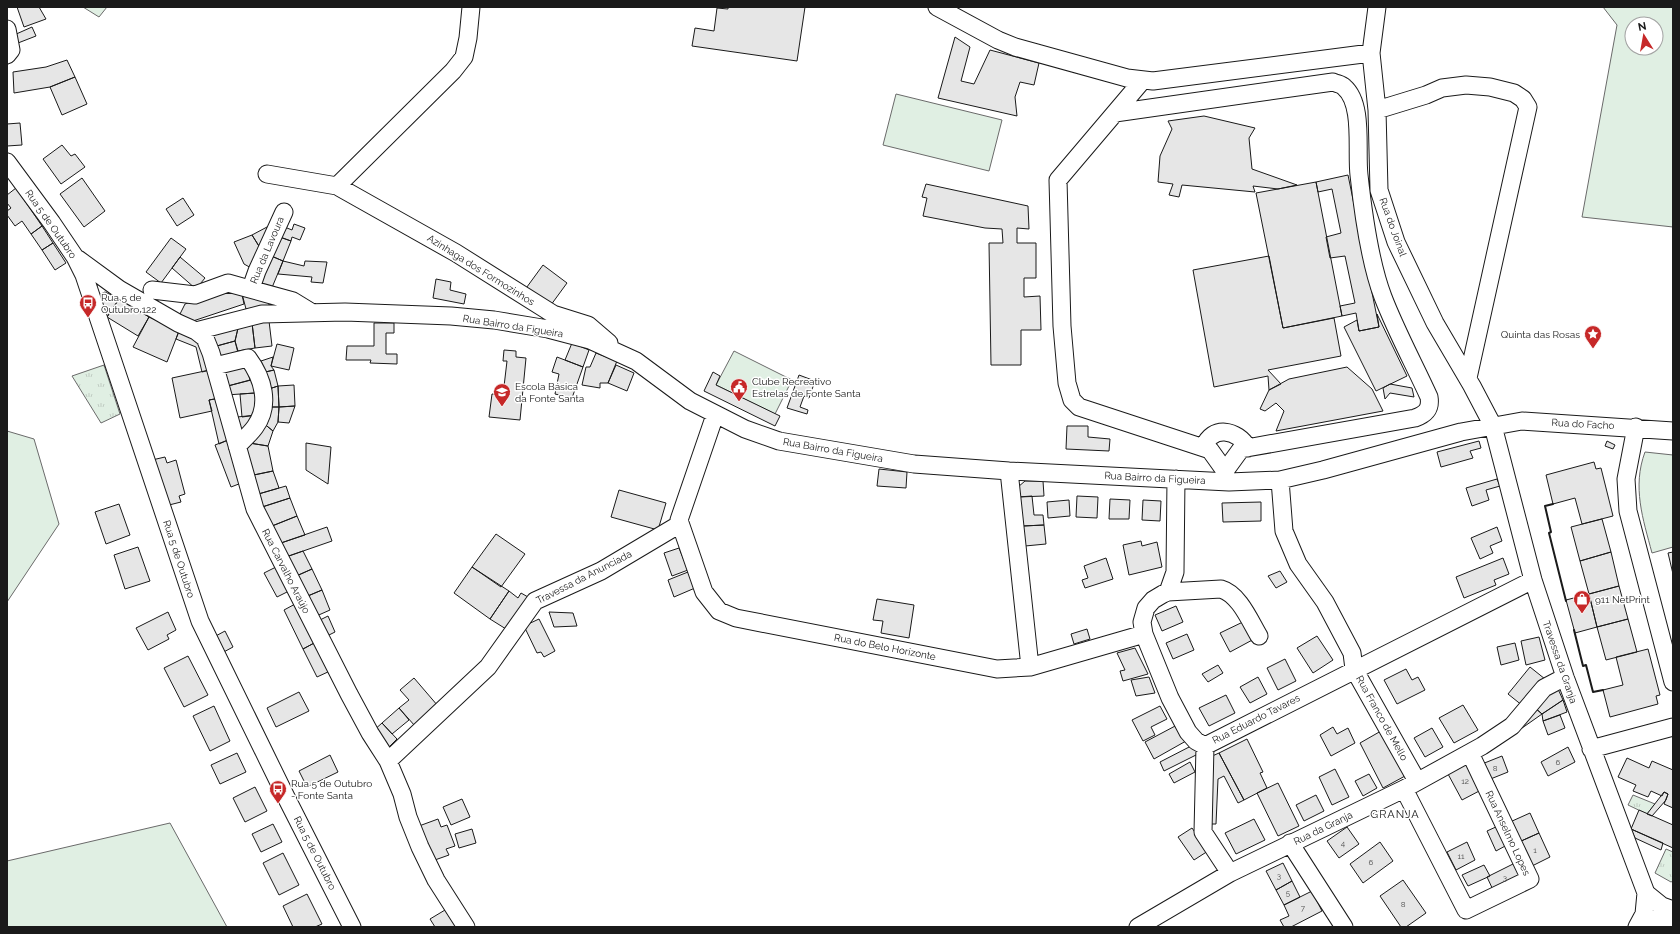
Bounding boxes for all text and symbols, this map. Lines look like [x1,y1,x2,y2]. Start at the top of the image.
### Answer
north arrow [1624,16,1664,56]
text: N [1637,19,1648,34]
street label: Rua 5 de Outubro [23,188,79,260]
street label: Rua do Joinal [1377,196,1409,258]
street label: Rua da Lavoura [248,215,286,285]
street label: Azinhaga dos Formozinhos [425,232,537,308]
place label: Rua 5 de Outubro 122 [101,292,156,315]
bus stop icon: Rua 5 de Outubro 122 [78,293,98,318]
street label: Rua Bairro da Figueira [462,313,564,339]
place icon: Quinta das Rosas [1583,324,1603,349]
place label: Quinta das Rosas [1501,329,1580,340]
place label: Clube Recreativo Estrelas de Fonte Santa [752,376,861,399]
public building icon: Clube Recreativo Estrelas de Fonte Santa [729,377,749,402]
place label: Escola Básica da Fonte Santa [515,381,584,404]
school or university icon: Escola Básica da Fonte Santa [492,382,512,407]
street label: Rua do Facho [1551,417,1615,431]
street label: Rua Bairro da Figueira [782,436,884,464]
street label: Rua Bairro da Figueira [1104,470,1206,486]
street label: Rua 5 de Outubro [161,519,197,599]
street label: Rua Carvalho Araújo [260,527,312,615]
street label: Travessa da Anunciada [534,548,634,606]
shop icon: 911 NetPrint [1572,589,1592,614]
place label: 911 NetPrint [1595,594,1650,605]
street label: Travessa da Granja [1541,619,1579,705]
street label: Rua do Belo Horizonte [833,632,937,662]
street label: Rua Franco de Mello [1354,674,1410,762]
street label: Rua Eduardo Tavares [1210,692,1302,746]
house number: 6 [1556,757,1561,767]
house number: 8 [1493,763,1498,773]
house number: 12 [1461,776,1469,786]
place label: Rua 5 de Outubro - Fonte Santa [291,778,372,801]
bus stop icon: Rua 5 de Outubro - Fonte Santa [268,779,288,804]
street label: Rua Anselmo Lopes [1484,789,1533,877]
district label: GRANJA [1370,808,1420,821]
street label: Rua da Granja [1292,809,1354,847]
street label: Rua 5 de Outubro [292,814,338,892]
house number: 4 [1341,838,1346,848]
house number: 1 [1533,845,1537,855]
house number: 11 [1458,851,1465,861]
house number: 6 [1369,857,1374,867]
house number: 3 [1277,871,1281,881]
house number: 3 [1503,873,1507,883]
house number: 5 [1286,888,1291,898]
house number: 8 [1401,899,1406,909]
house number: 7 [1301,903,1306,913]

